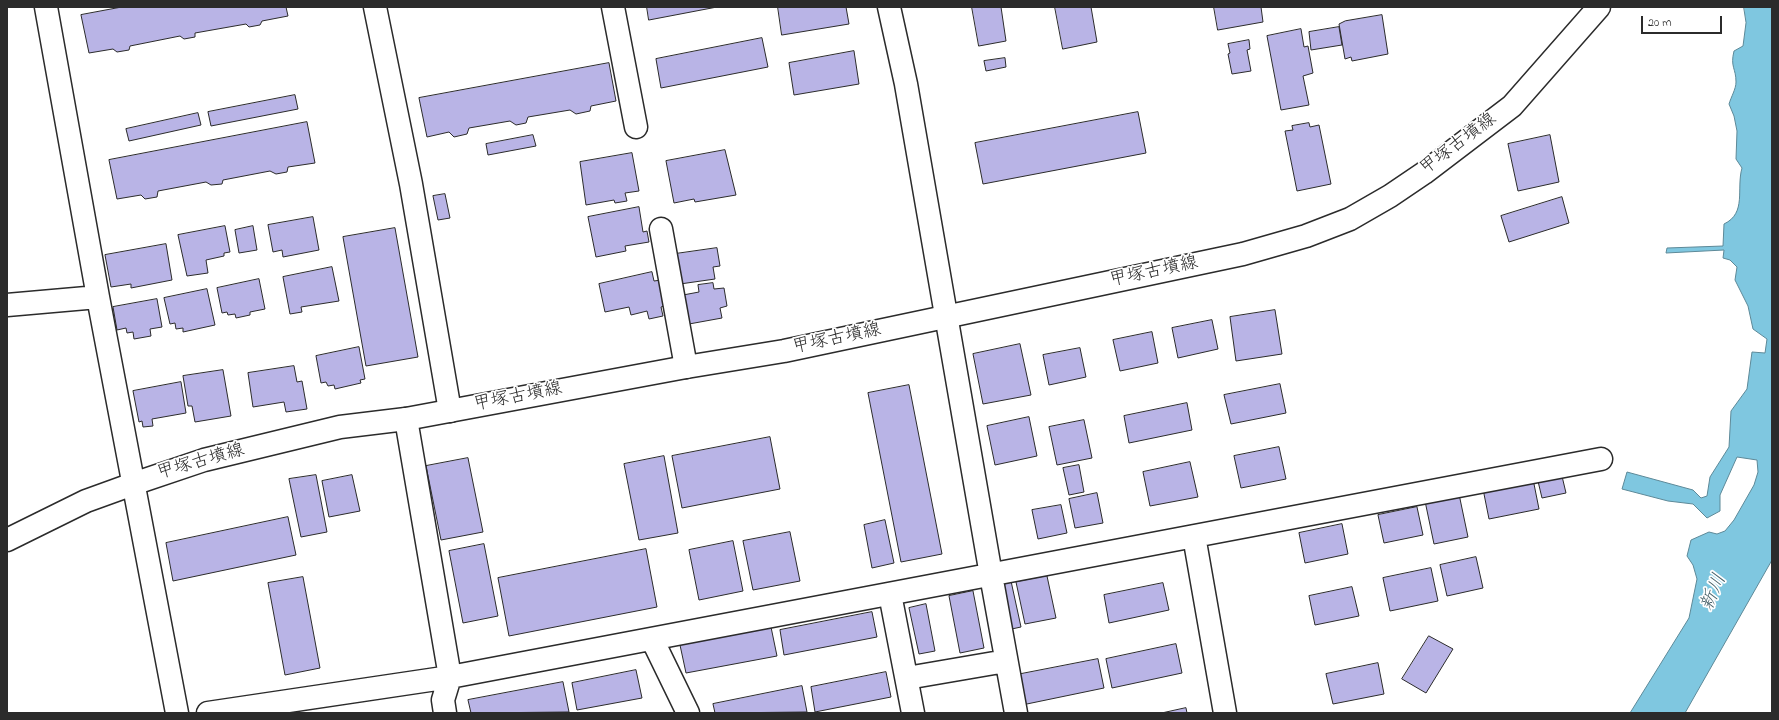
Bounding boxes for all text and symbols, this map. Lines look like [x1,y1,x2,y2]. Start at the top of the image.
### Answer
scale bar [1643,8,1724,34]
text: 20 m [1648,14,1671,32]
street label: 甲塚古墳線 [1417,109,1501,181]
street label: 甲塚古墳線 [1108,253,1200,293]
street label: 甲塚古墳線 [791,320,883,360]
street label: 甲塚古墳線 [472,379,564,417]
street label: 甲塚古墳線 [155,440,247,486]
water label: 新川 [1697,571,1733,615]

